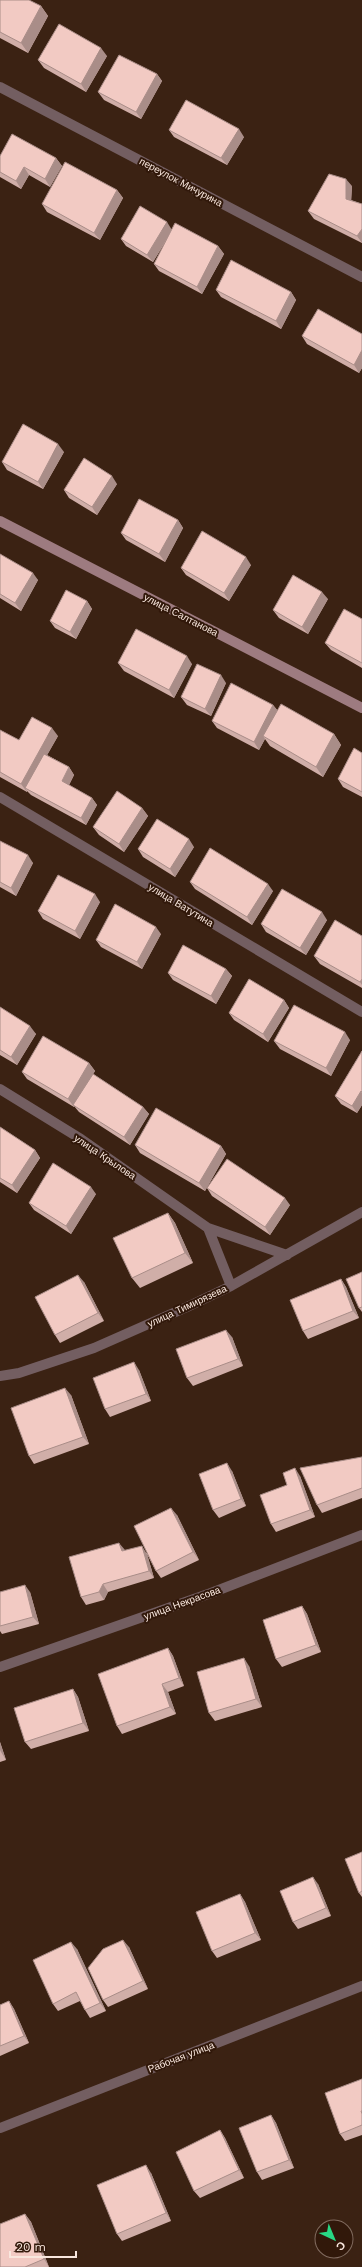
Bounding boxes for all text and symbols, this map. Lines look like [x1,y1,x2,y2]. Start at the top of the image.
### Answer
street label: переулок Мичурина [138,155,225,209]
street label: улица Салтанова [142,592,220,639]
street label: улица Ватутина [147,881,216,929]
street label: улица Крылова [72,1132,138,1182]
street label: улица Тимирязева [146,1283,229,1329]
street label: улица Некрасова [142,1584,222,1622]
street label: Рабочая улица [146,2039,216,2075]
north arrow [314,2219,354,2259]
scale bar [10,2233,76,2259]
text: С [333,2238,348,2253]
text: 20 m [16,2240,46,2254]

